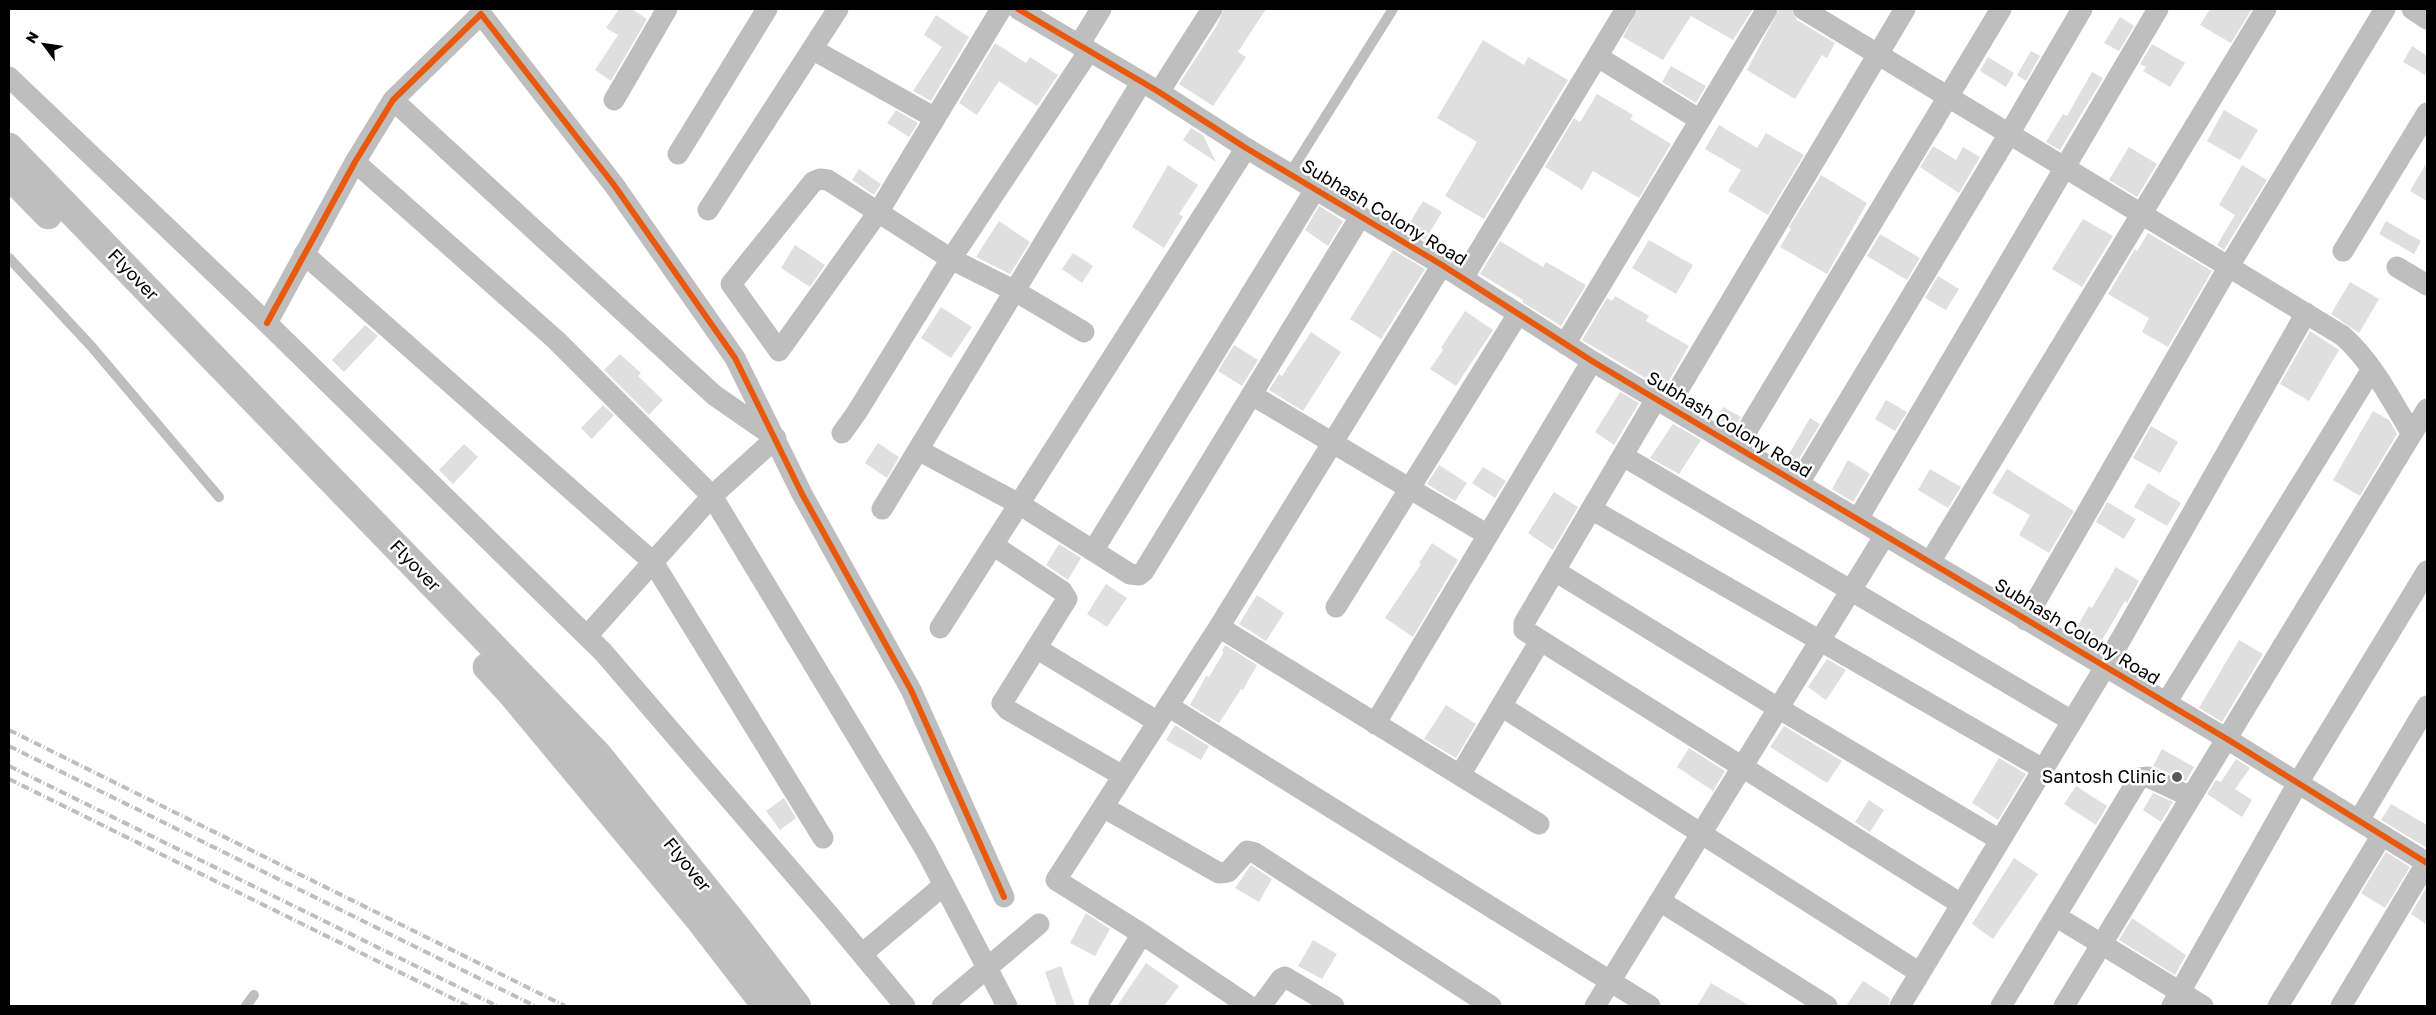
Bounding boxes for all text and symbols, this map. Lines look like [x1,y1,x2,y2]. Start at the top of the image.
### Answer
north arrow [20,20,70,70]
text: N [22,28,42,46]
street label: Subhash Colony Road [1298,155,1470,271]
street label: Flyover [103,245,163,305]
street label: Subhash Colony Road [1643,367,1815,483]
street label: Flyover [385,536,445,596]
street label: Subhash Colony Road [1991,574,2163,690]
place label: Santosh Clinic [2042,766,2166,788]
marker: Santosh Clinic [2170,770,2184,784]
street label: Flyover [659,834,715,896]

